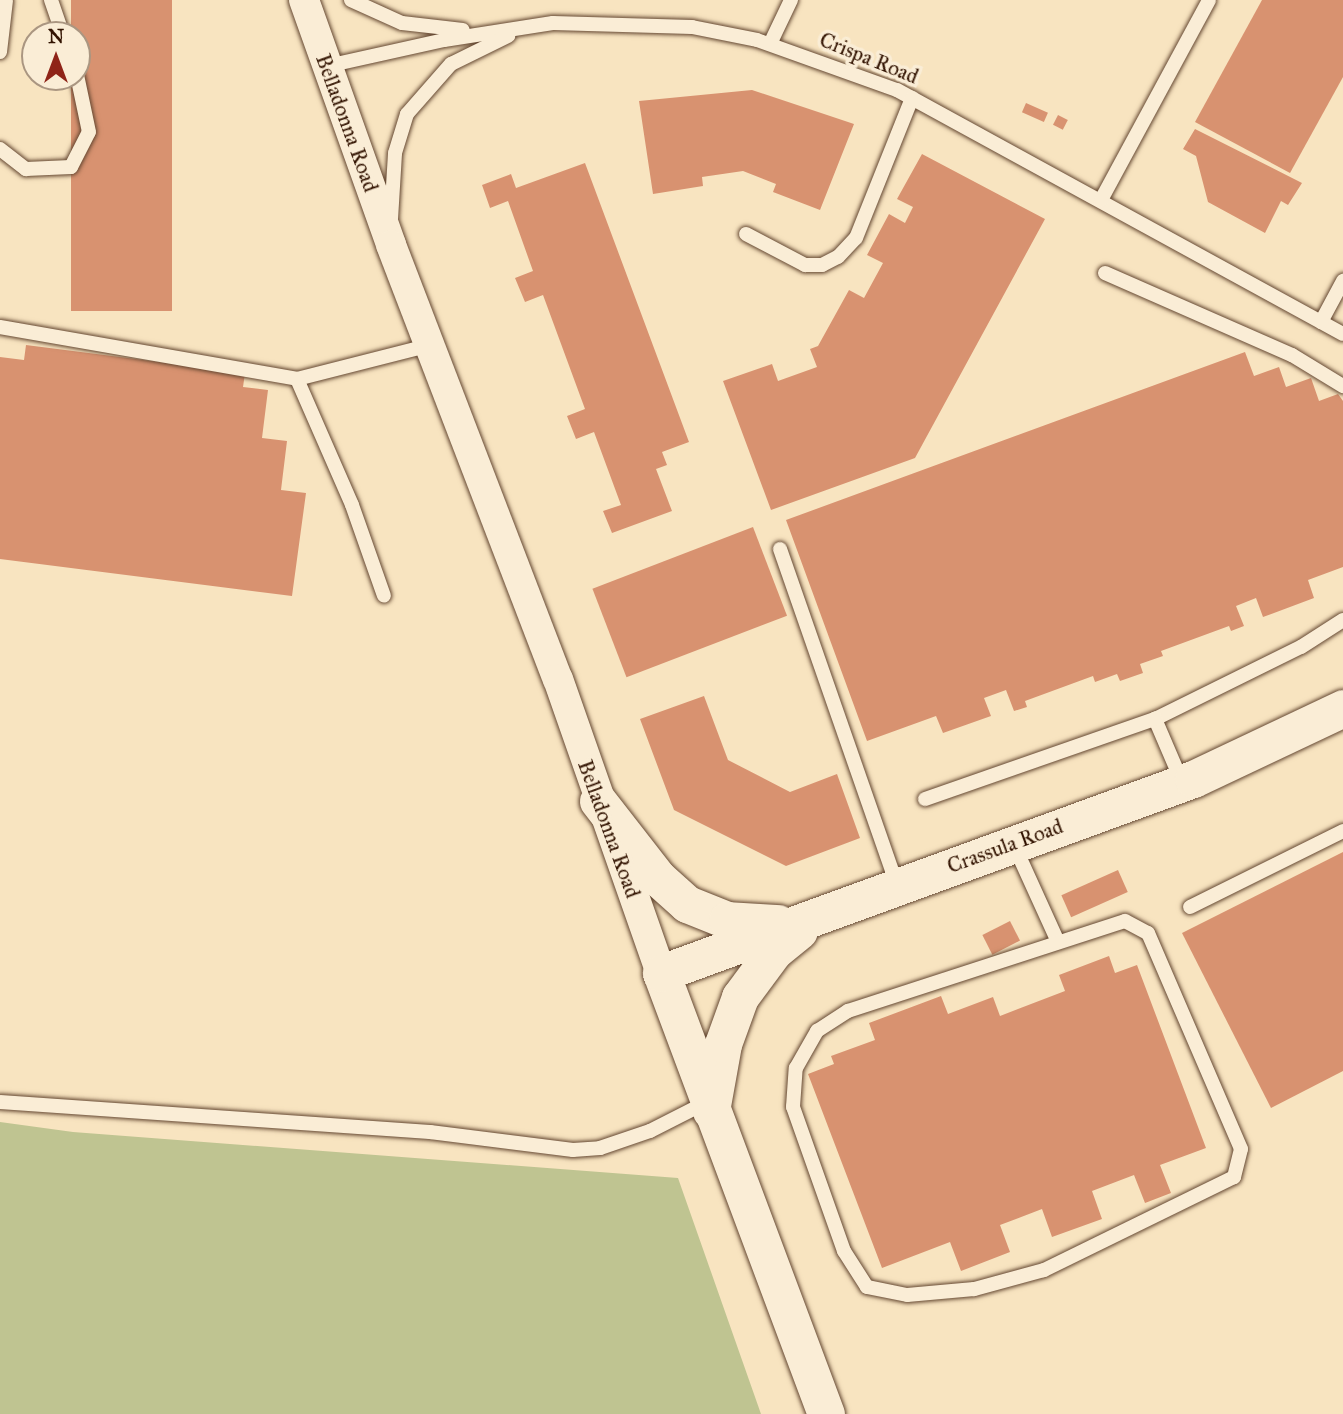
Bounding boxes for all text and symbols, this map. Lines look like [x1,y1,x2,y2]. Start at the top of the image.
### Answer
north arrow [21,21,91,91]
text: N [48,25,64,48]
street label: Crispa Road [816,27,922,89]
street label: Belladonna Road [310,51,384,195]
street label: Belladonna Road [572,757,646,901]
street label: Crassula Road [944,813,1066,879]

